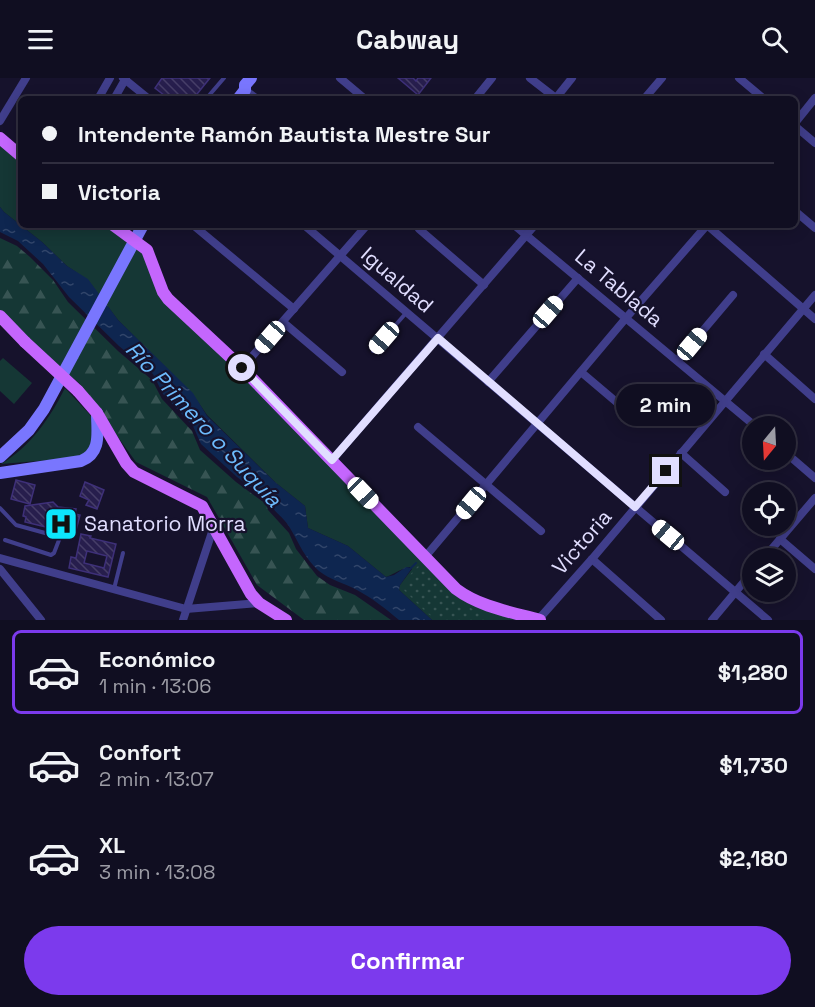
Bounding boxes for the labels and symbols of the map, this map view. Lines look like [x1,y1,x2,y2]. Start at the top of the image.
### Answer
street label: Igualdad [355,241,439,319]
street label: La Tablada [570,243,669,332]
car [529,293,567,331]
car [251,318,289,356]
car [365,319,403,357]
car [674,324,710,364]
water label: Río Primero o Suquía [120,335,288,513]
route start [228,354,255,381]
callout: 2 min [616,384,716,426]
north arrow [742,416,796,470]
route end [652,457,679,484]
car [344,474,382,512]
car [453,483,489,523]
street label: Victoria [546,503,617,580]
hospital icon: Sanatorio Morra [43,506,79,542]
place label: Sanatorio Morra [84,510,246,537]
car [648,517,688,553]

